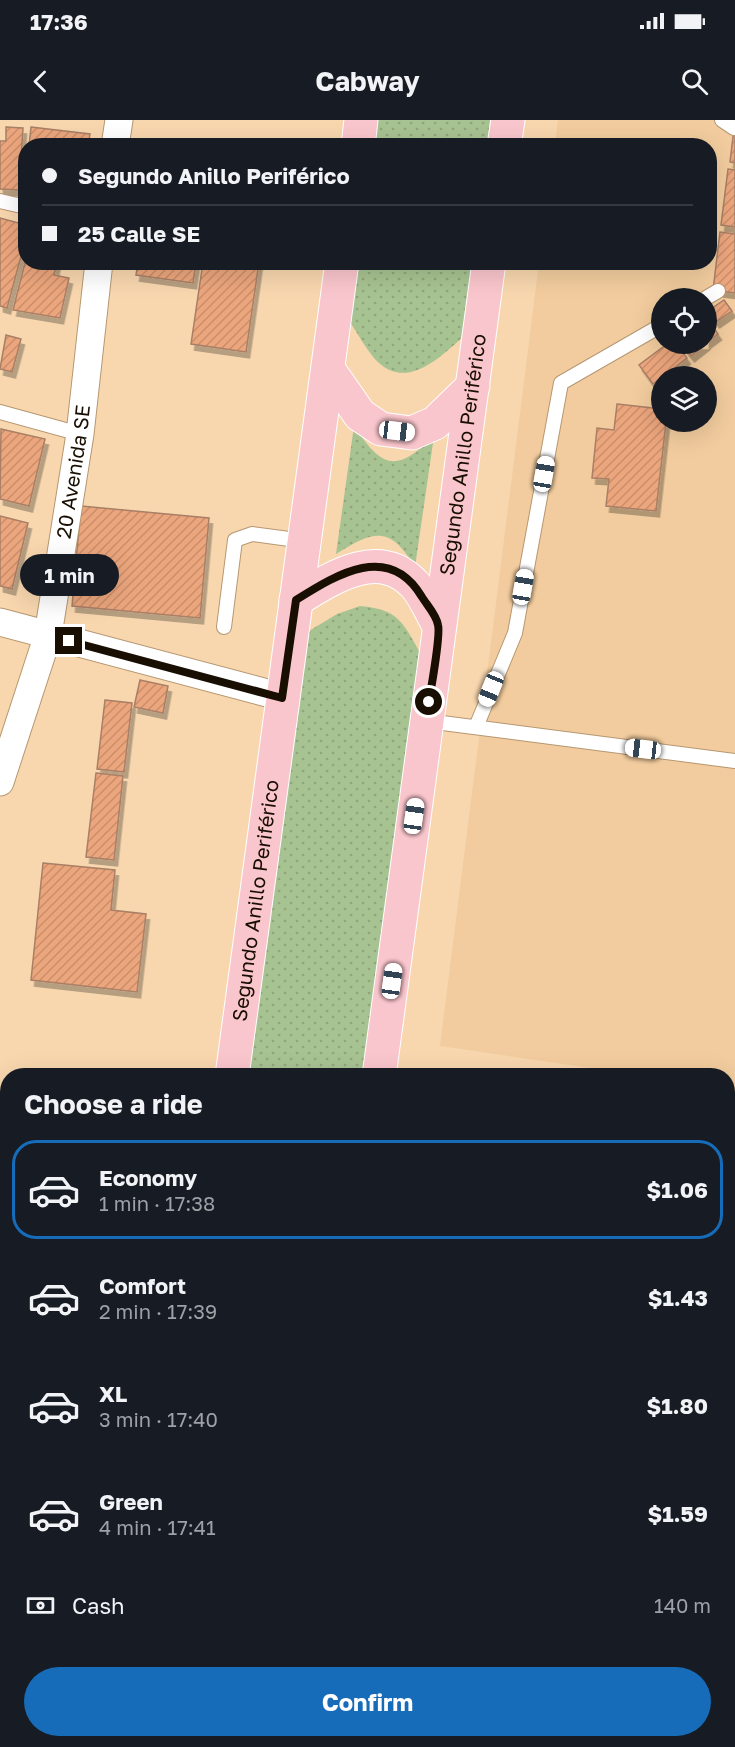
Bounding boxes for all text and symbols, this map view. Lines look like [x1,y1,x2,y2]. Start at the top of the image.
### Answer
text: 17:36 [30,8,88,35]
icon: back [24,65,57,98]
text: Cabway [315,65,420,97]
icon: search [678,65,711,98]
text: Segundo Anillo Periférico [78,162,350,189]
text: 25 Calle SE [78,220,200,247]
map controls [651,288,717,432]
button: locate [651,288,717,354]
street label: Segundo Anillo Periférico [434,332,490,577]
button: layers [651,366,717,432]
street label: 20 Avenida SE [51,403,94,540]
car [378,420,416,442]
car [532,455,556,493]
callout: 1 min [20,554,118,596]
text: 1 min [44,563,95,587]
car [511,568,535,606]
route end [55,627,82,654]
car [476,669,506,709]
route start [415,688,442,715]
car [624,738,662,760]
street label: Segundo Anillo Periférico [227,778,283,1023]
car [403,797,425,835]
car [381,962,403,1000]
text: Choose a ride [24,1088,203,1120]
icon: car [27,1163,81,1217]
text: Economy [99,1164,197,1191]
text: $1.06 [647,1176,708,1203]
text: 1 min · 17:38 [99,1191,215,1215]
icon: car [27,1271,81,1325]
text: Comfort [99,1272,186,1299]
text: $1.43 [648,1284,708,1311]
text: 2 min · 17:39 [99,1299,217,1323]
icon: car [27,1379,81,1433]
text: XL [99,1380,127,1407]
text: $1.80 [647,1392,708,1419]
text: 3 min · 17:40 [99,1407,218,1431]
icon: car [27,1487,81,1541]
text: Green [99,1488,163,1515]
text: $1.59 [647,1500,708,1527]
text: 4 min · 17:41 [99,1515,216,1539]
icon: cash [24,1589,57,1622]
text: Cash [72,1592,125,1619]
text: 140 m [654,1593,711,1617]
button: Confirm [24,1667,711,1736]

